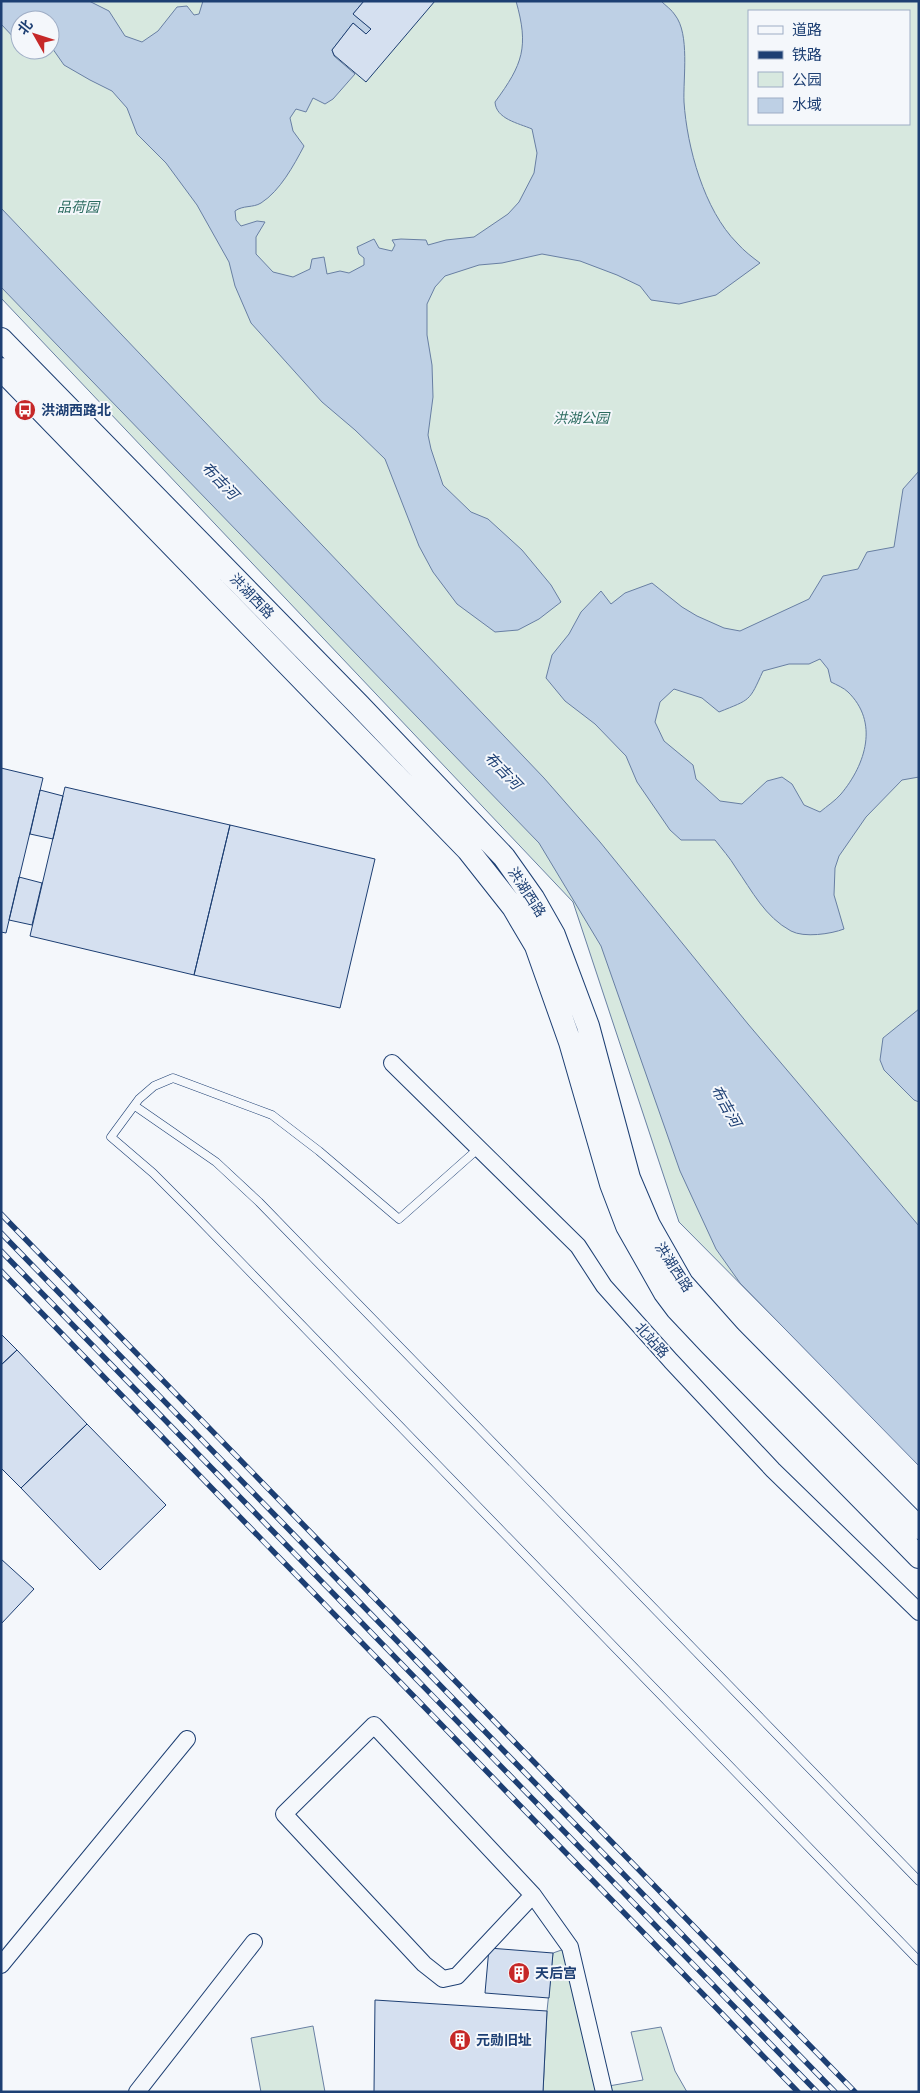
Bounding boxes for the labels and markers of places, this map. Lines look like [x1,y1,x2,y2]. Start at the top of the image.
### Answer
bus stop icon: 洪湖西路北 [13,398,37,422]
place label: 洪湖西路北 [41,402,111,418]
building icon: 天后宫 [507,1961,531,1985]
place label: 天后宫 [535,1965,577,1981]
building icon: 元勋旧址 [448,2028,472,2052]
place label: 元勋旧址 [476,2032,532,2048]

